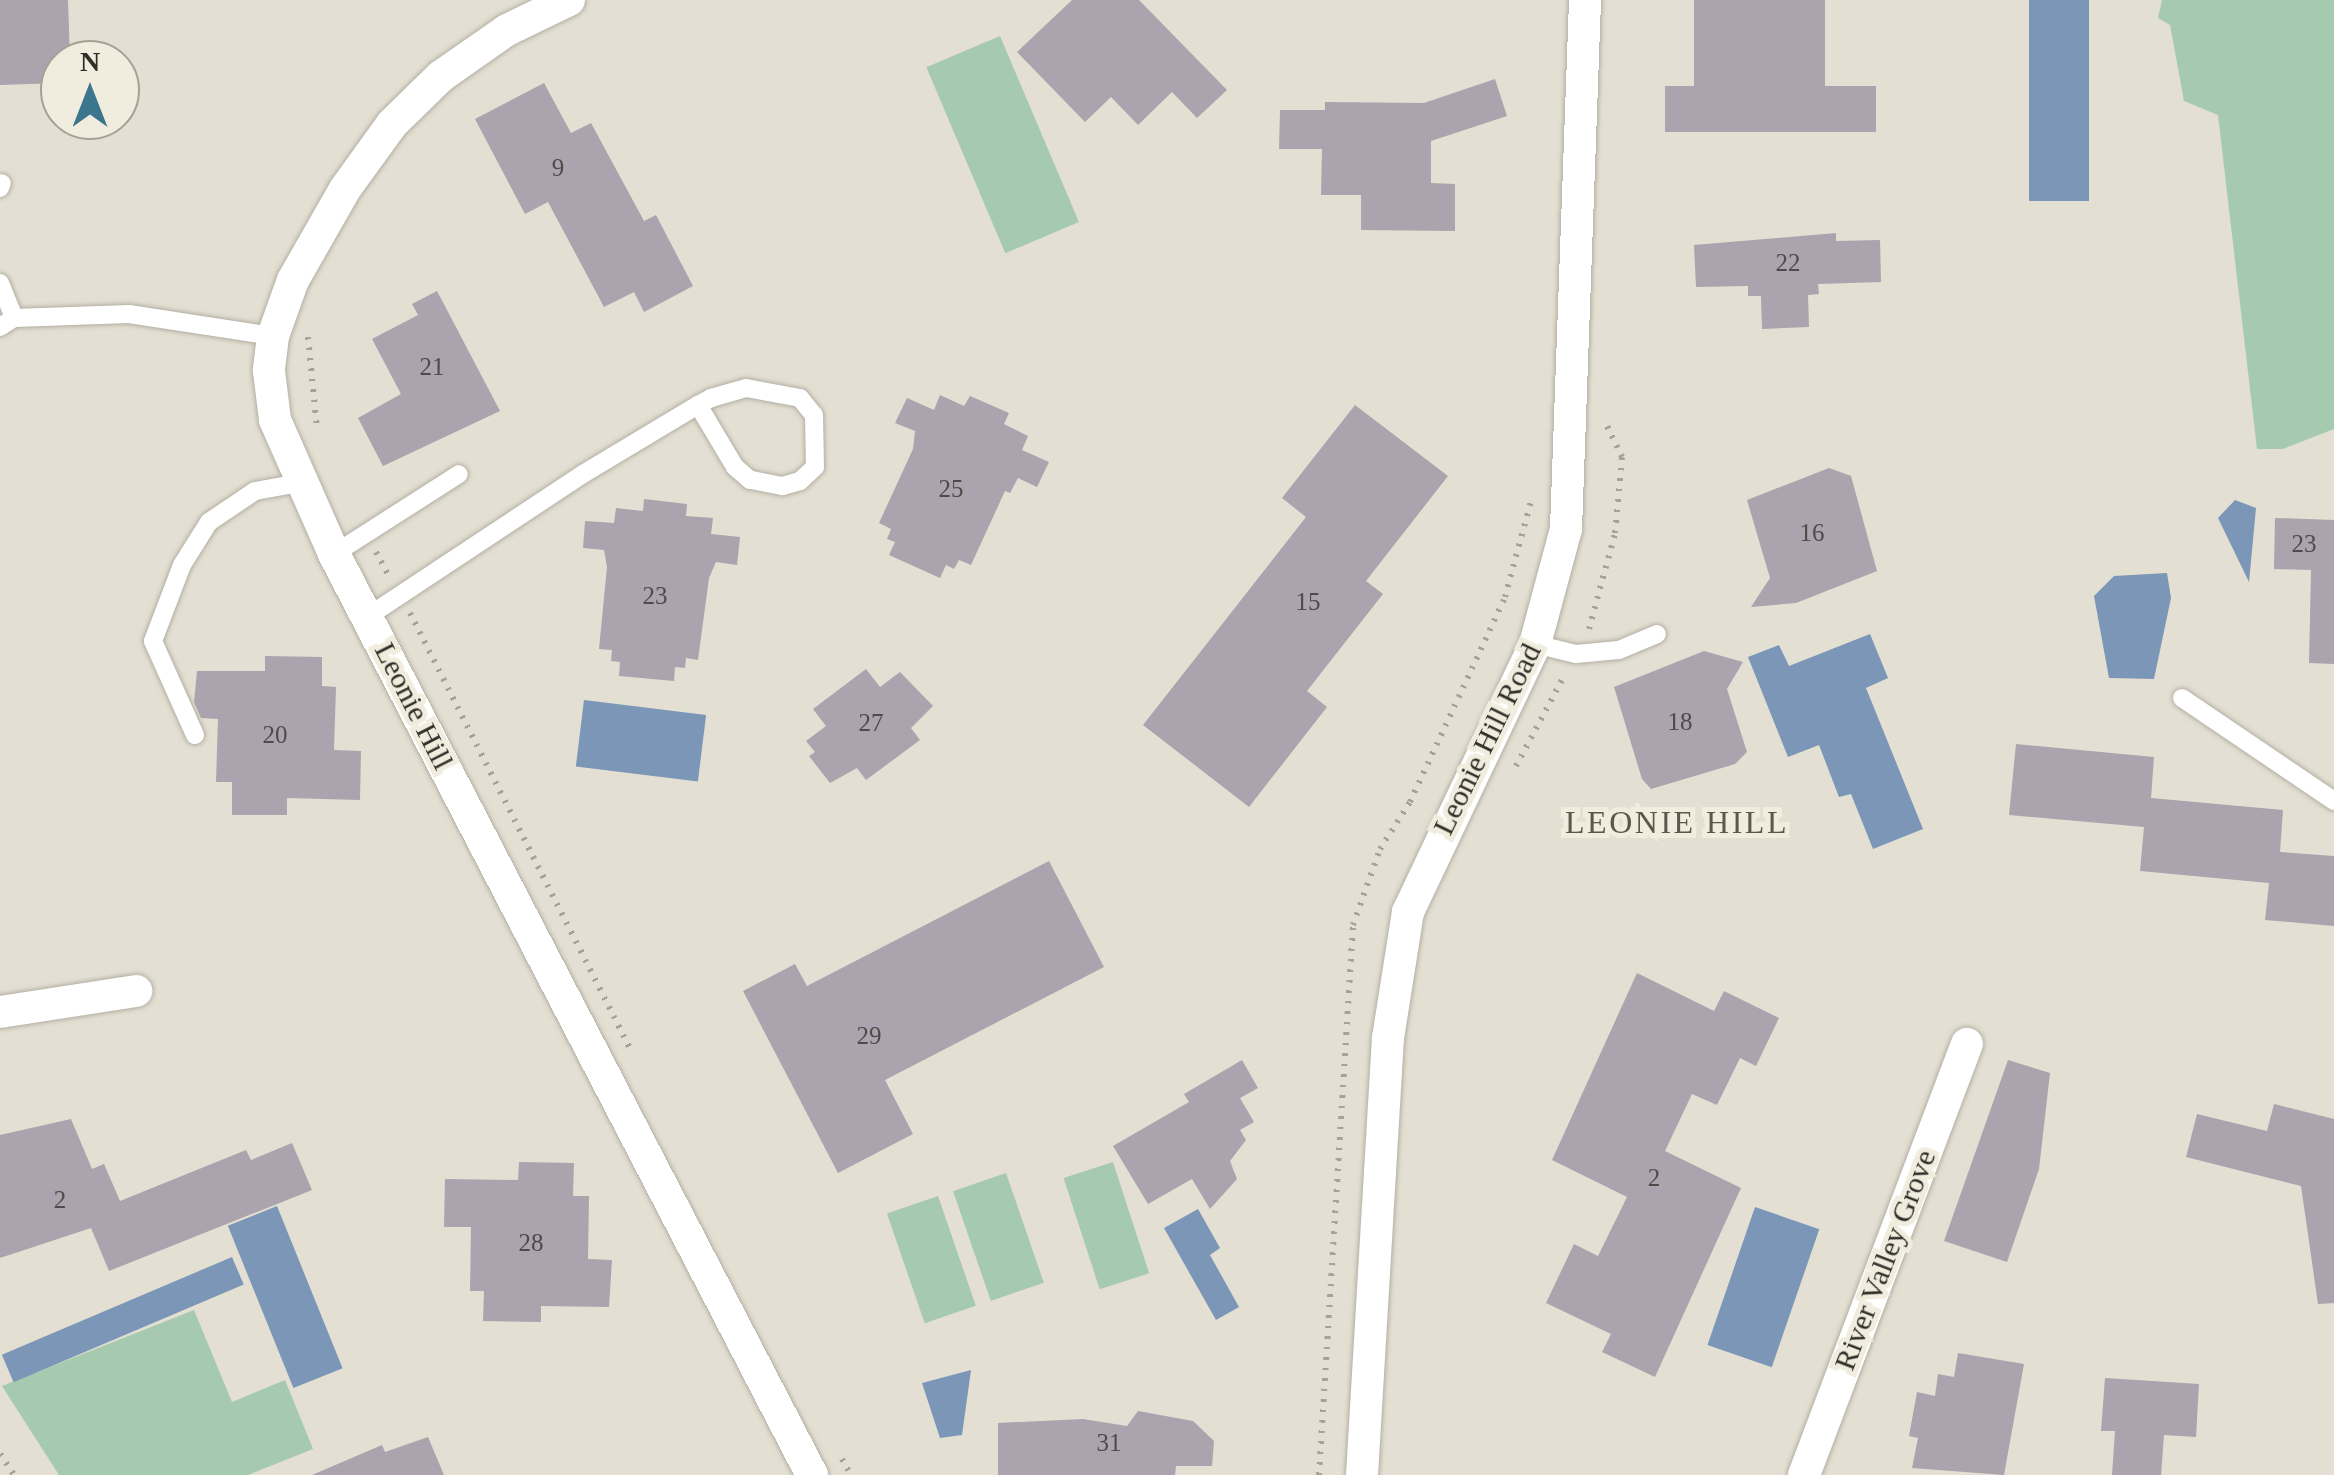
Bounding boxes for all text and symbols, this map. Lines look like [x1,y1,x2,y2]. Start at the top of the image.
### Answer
north arrow [40,40,140,140]
text: N [80,46,100,77]
house number: 9 [552,153,564,183]
house number: 22 [1776,248,1800,278]
house number: 21 [420,352,444,382]
house number: 25 [938,474,964,504]
house number: 16 [1800,518,1824,548]
house number: 23 [2292,529,2316,559]
house number: 23 [642,581,668,611]
house number: 15 [1296,587,1320,617]
street label: Leonie Hill [367,637,461,775]
street label: Leonie Hill Road [1425,638,1549,840]
house number: 18 [1668,707,1692,737]
house number: 27 [858,708,884,738]
house number: 20 [262,720,288,750]
district label: LEONIE HILL [1565,803,1789,841]
house number: 29 [856,1021,882,1051]
street label: River Valley Grove [1826,1145,1944,1375]
house number: 2 [1648,1163,1660,1193]
house number: 2 [54,1185,66,1215]
house number: 28 [518,1228,544,1258]
house number: 31 [1096,1428,1122,1458]

